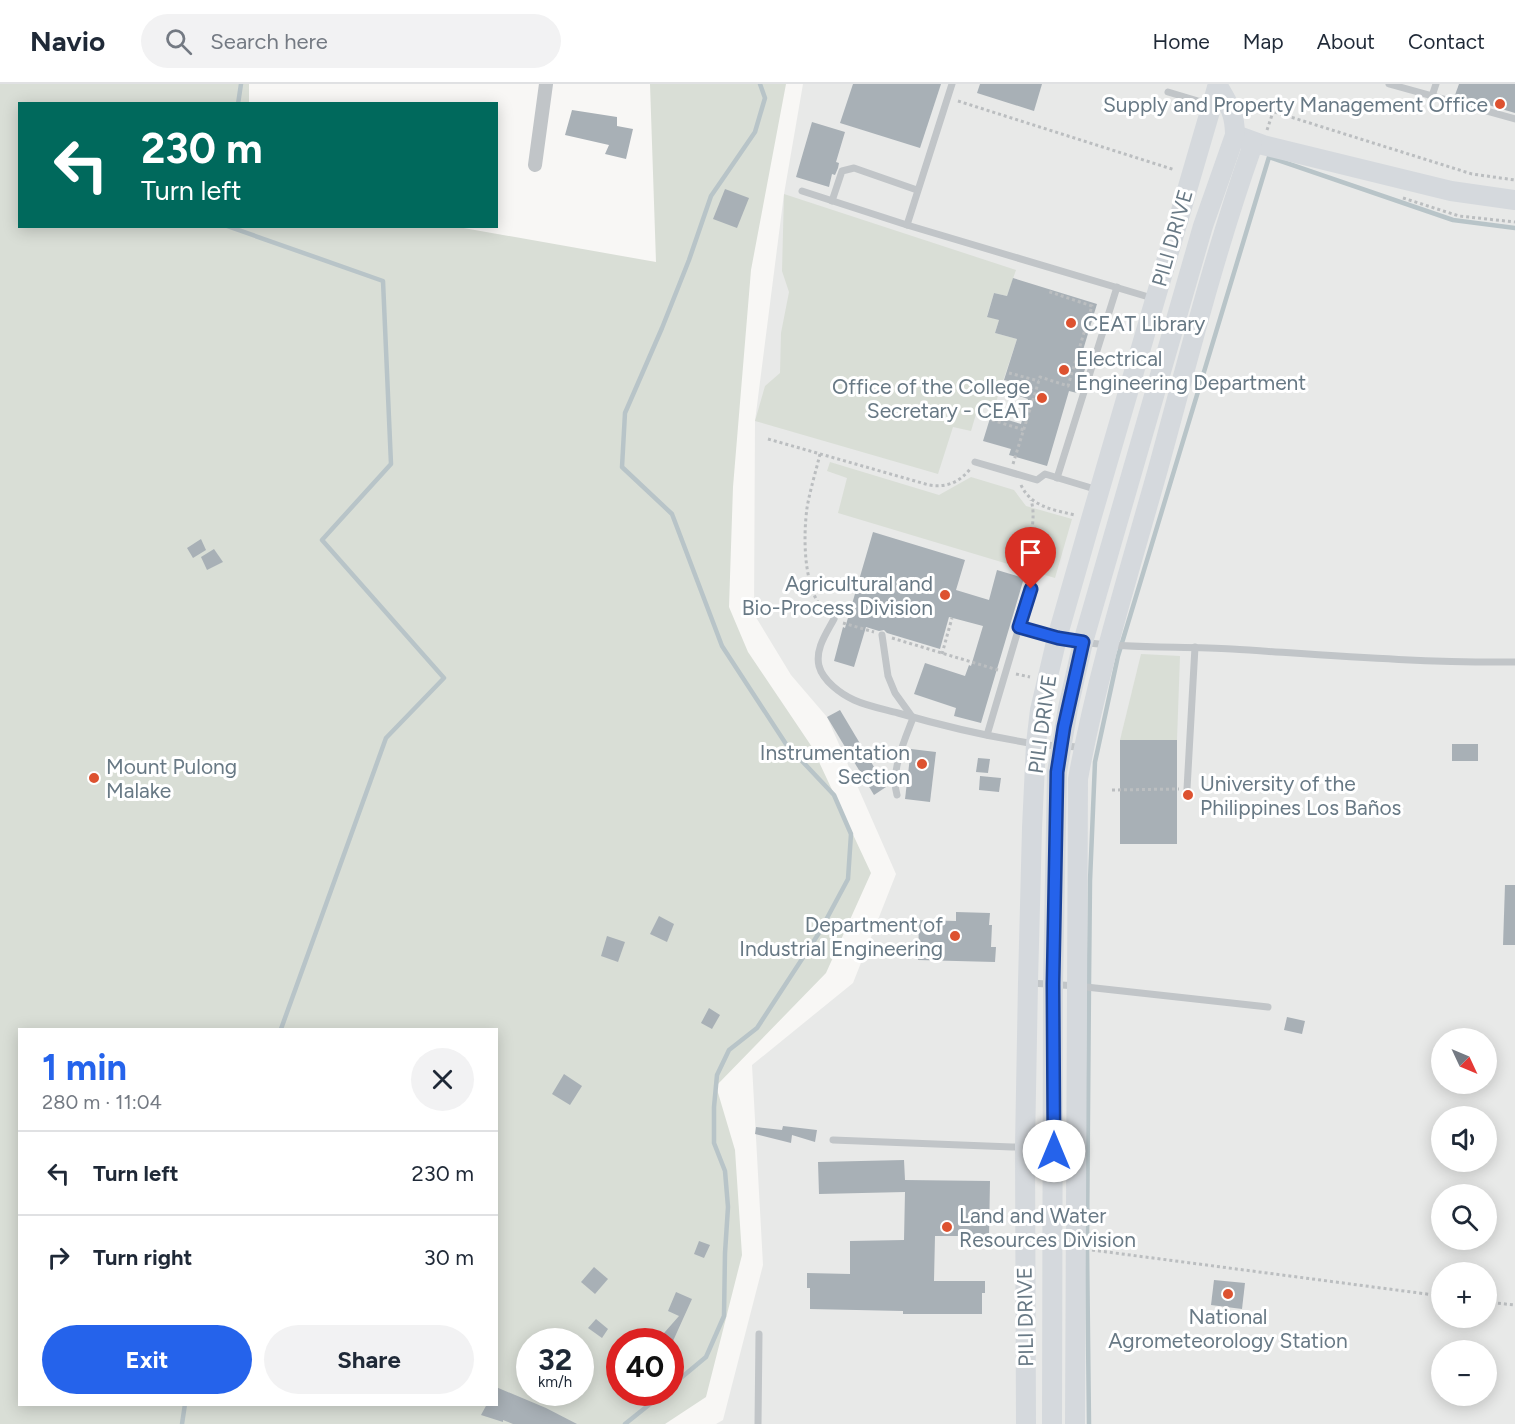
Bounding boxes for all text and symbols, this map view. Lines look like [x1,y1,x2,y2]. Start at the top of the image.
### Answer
search box [141,14,561,68]
text: Navio [30,24,105,58]
icon: search [162,25,195,58]
text: Search here [210,28,328,55]
text: Home [1153,29,1210,54]
text: Map [1243,29,1284,54]
text: About [1317,29,1375,54]
text: Contact [1408,29,1485,54]
place label: Supply and Property Management Office [1103,92,1488,117]
marker: Supply and Property Management Office [1493,97,1507,111]
text: 230 m [141,123,263,174]
icon: left [42,126,120,204]
text: Turn left [141,174,241,207]
street label: PILI DRIVE [1146,187,1198,289]
place label: CEAT Library [1083,311,1205,336]
marker: CEAT Library [1064,316,1078,330]
place label: Electrical Engineering Department [1076,346,1306,395]
marker: Electrical Engineering Department [1057,363,1071,377]
place label: Office of the College Secretary - CEAT [832,374,1030,423]
marker: Office of the College Secretary - CEAT [1035,391,1049,405]
pin [1005,527,1056,589]
icon: arrive [1014,536,1047,569]
place label: Agricultural and Bio-Process Division [742,571,933,620]
marker: Agricultural and Bio-Process Division [938,588,952,602]
street label: PILI DRIVE [1023,673,1061,775]
place label: Instrumentation Section [760,740,910,789]
place label: Mount Pulong Malake [106,754,237,803]
marker: Instrumentation Section [915,757,929,771]
marker: Mount Pulong Malake [87,771,101,785]
place label: University of the Philippines Los Baños [1200,771,1401,820]
marker: University of the Philippines Los Baños [1181,788,1195,802]
place label: Department of Industrial Engineering [739,912,943,961]
marker: Department of Industrial Engineering [948,929,962,943]
north arrow [1431,1028,1497,1094]
map controls [1431,1028,1497,1406]
text: 1 min [42,1046,127,1089]
button: close [411,1048,474,1111]
text: 280 m · 11:04 [42,1090,162,1114]
button: sound [1431,1106,1497,1172]
position arrow [1022,1119,1086,1183]
icon: left [42,1157,75,1190]
text: Turn left [93,1160,179,1187]
text: 230 m [411,1160,474,1187]
button: search [1431,1184,1497,1250]
place label: Land and Water Resources Division [959,1203,1136,1252]
marker: Land and Water Resources Division [940,1220,954,1234]
icon: right [42,1241,75,1274]
text: Turn right [93,1244,192,1271]
text: 30 m [424,1244,474,1271]
button: + [1431,1262,1497,1328]
street label: PILI DRIVE [1012,1267,1038,1367]
marker: National Agrometeorology Station [1221,1287,1235,1301]
place label: National Agrometeorology Station [1108,1304,1348,1353]
button: Exit [42,1325,252,1394]
button: Share [264,1325,474,1394]
speed limit sign: 40 [606,1328,684,1406]
button: − [1431,1340,1497,1406]
text: 32 [538,1341,572,1378]
text: km/h [538,1373,572,1391]

